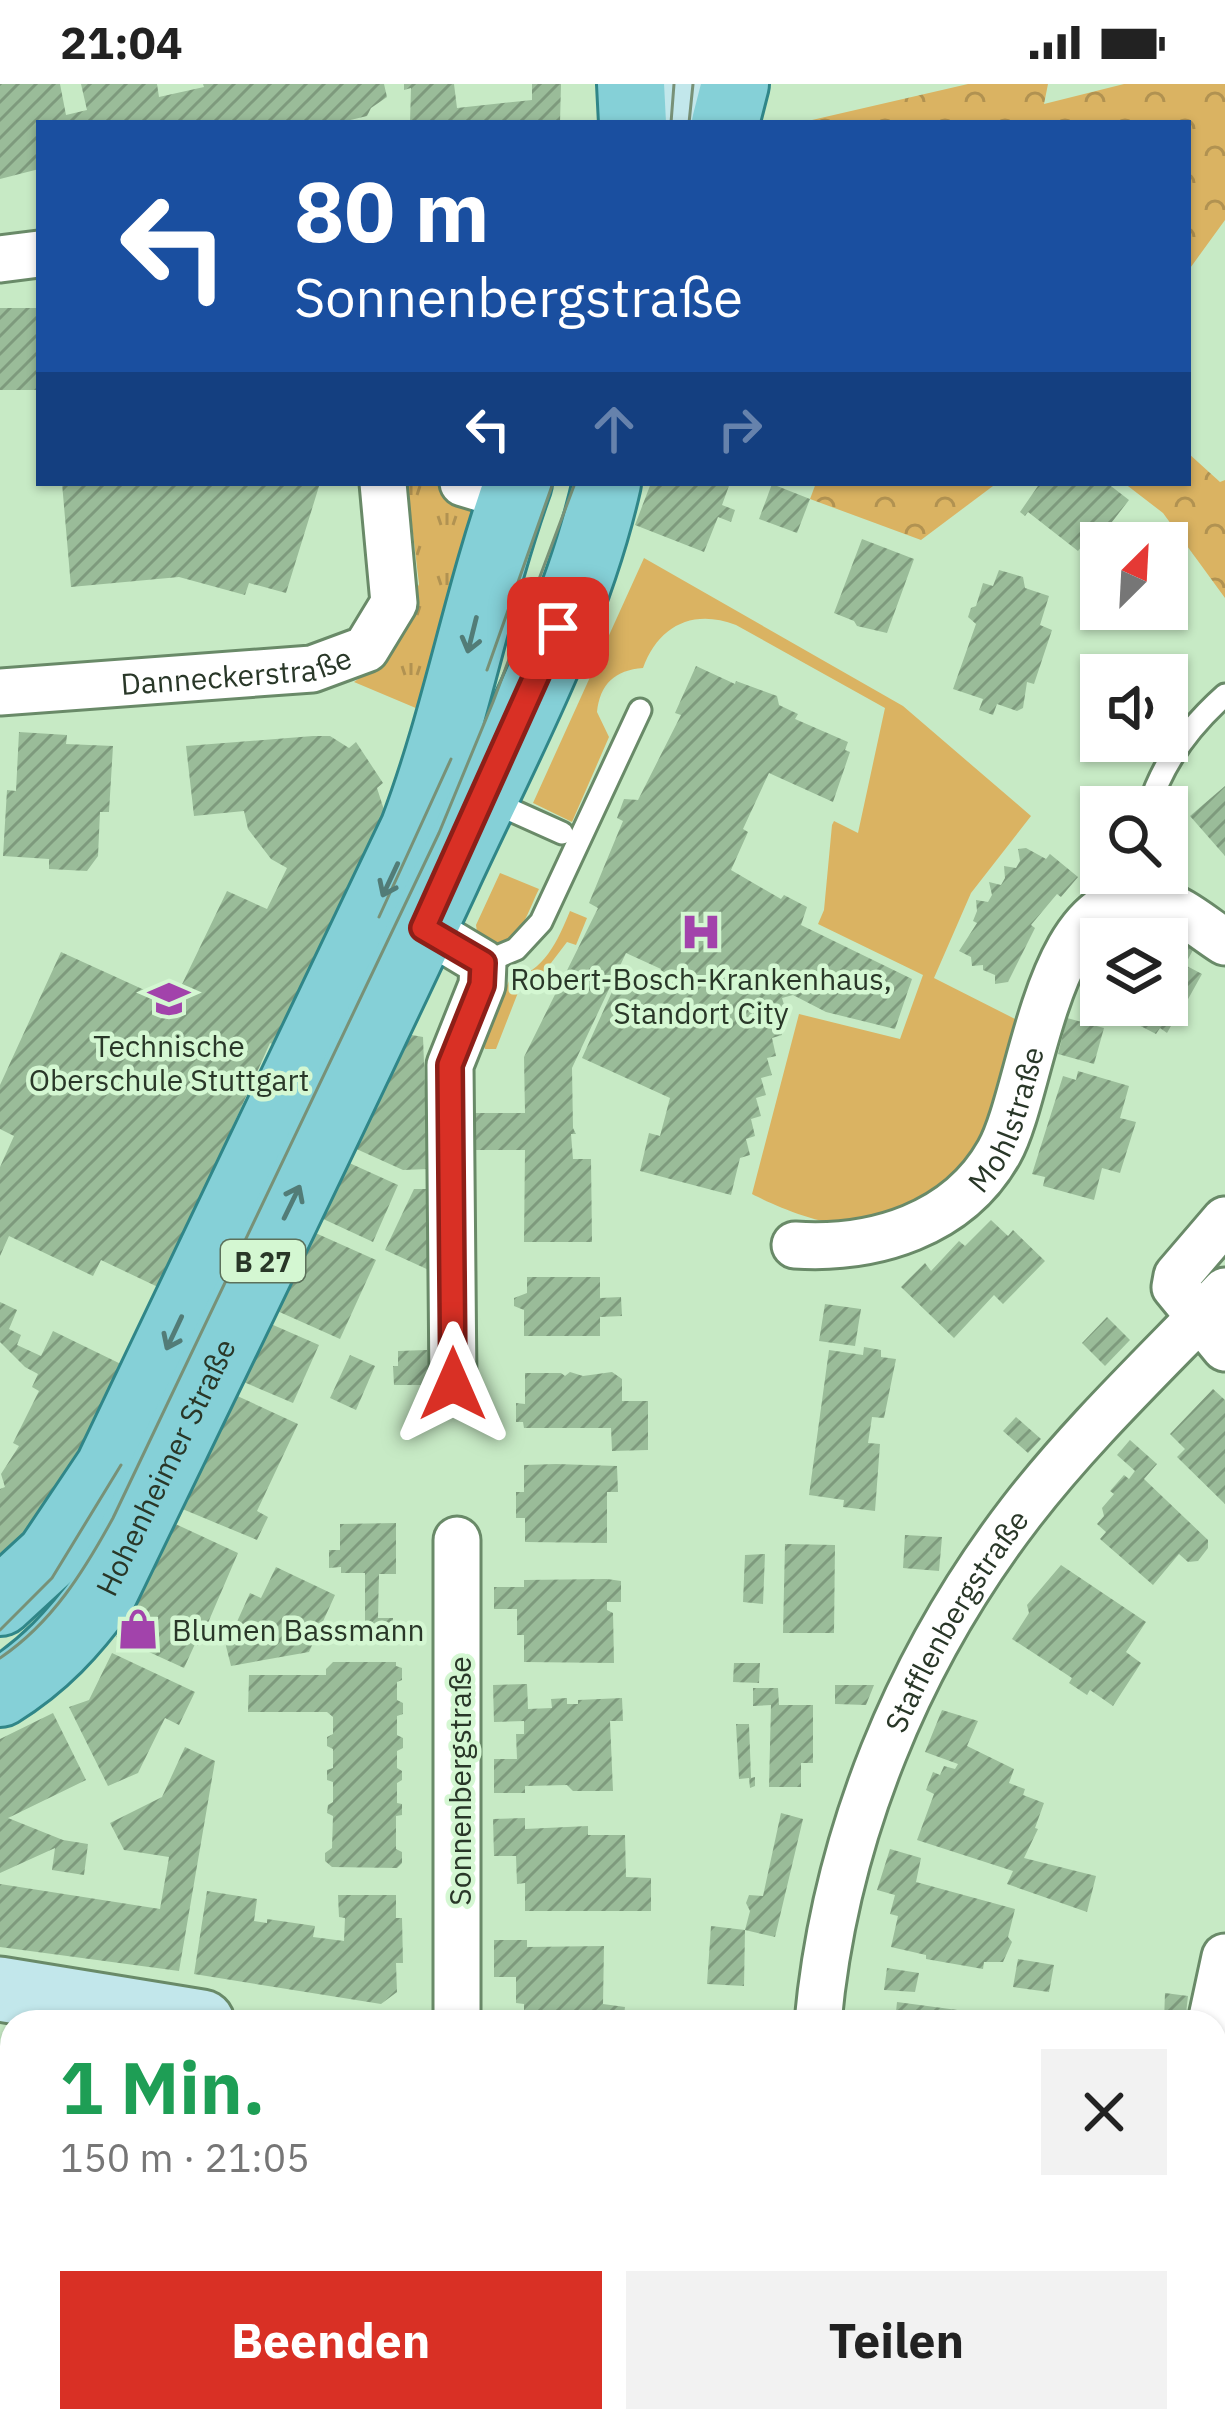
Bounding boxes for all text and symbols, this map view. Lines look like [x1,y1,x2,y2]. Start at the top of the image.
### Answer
text: 21:04 [60,13,183,71]
text: 80 m [294,156,490,265]
icon: left [96,168,252,324]
text: Sonnenbergstraße [294,262,743,332]
icon: left [455,396,521,462]
icon: ahead [581,396,647,462]
icon: right [707,396,773,462]
north arrow [1080,522,1188,630]
map controls [1080,522,1188,1026]
pin [507,577,609,679]
icon: arrive [525,595,591,661]
one-way arrow [460,615,482,653]
street label: Danneckerstraße [119,637,357,703]
button: sound [1080,654,1188,762]
button: search [1080,786,1188,894]
one-way arrow [378,861,400,897]
hospital icon: Robert-Bosch-Krankenhaus, Standort City [678,909,724,955]
button: layers [1080,918,1188,1026]
place label: Robert-Bosch-Krankenhaus, Standort City [510,959,892,1032]
school or university icon: Technische Oberschule Stuttgart [146,976,192,1022]
place label: Technische Oberschule Stuttgart [29,1026,309,1099]
street label: Mohlstraße [958,1042,1052,1200]
one-way arrow [282,1185,304,1221]
road number: B 27 [221,1240,305,1282]
one-way arrow [162,1314,184,1350]
position arrow [390,1321,516,1447]
street label: Hohenheimer Straße [86,1332,243,1602]
street label: Stafflenbergstraße [875,1501,1036,1738]
shop icon: Blumen Bassmann [115,1606,161,1652]
place label: Blumen Bassmann [172,1610,425,1649]
street label: Sonnenbergstraße [440,1656,479,1906]
text: 1 Min. [60,2040,265,2134]
button: close [1041,2049,1167,2175]
text: 150 m · 21:05 [60,2132,310,2183]
button: Beenden [60,2271,602,2409]
button: Teilen [626,2271,1167,2409]

